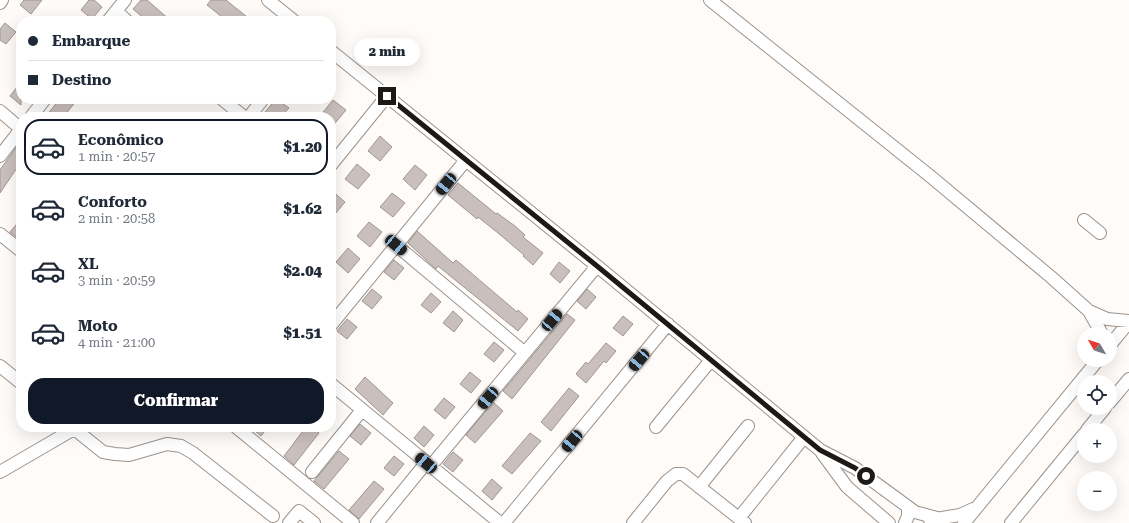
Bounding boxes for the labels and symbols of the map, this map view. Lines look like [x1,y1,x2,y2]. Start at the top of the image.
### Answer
callout: 2 min [354,38,420,66]
route end [378,87,396,105]
car [434,171,458,197]
car [383,233,409,257]
car [540,307,564,333]
north arrow [1077,327,1117,367]
car [627,347,651,373]
car [476,385,500,411]
car [560,428,584,454]
car [413,451,439,475]
route start [857,467,875,485]

